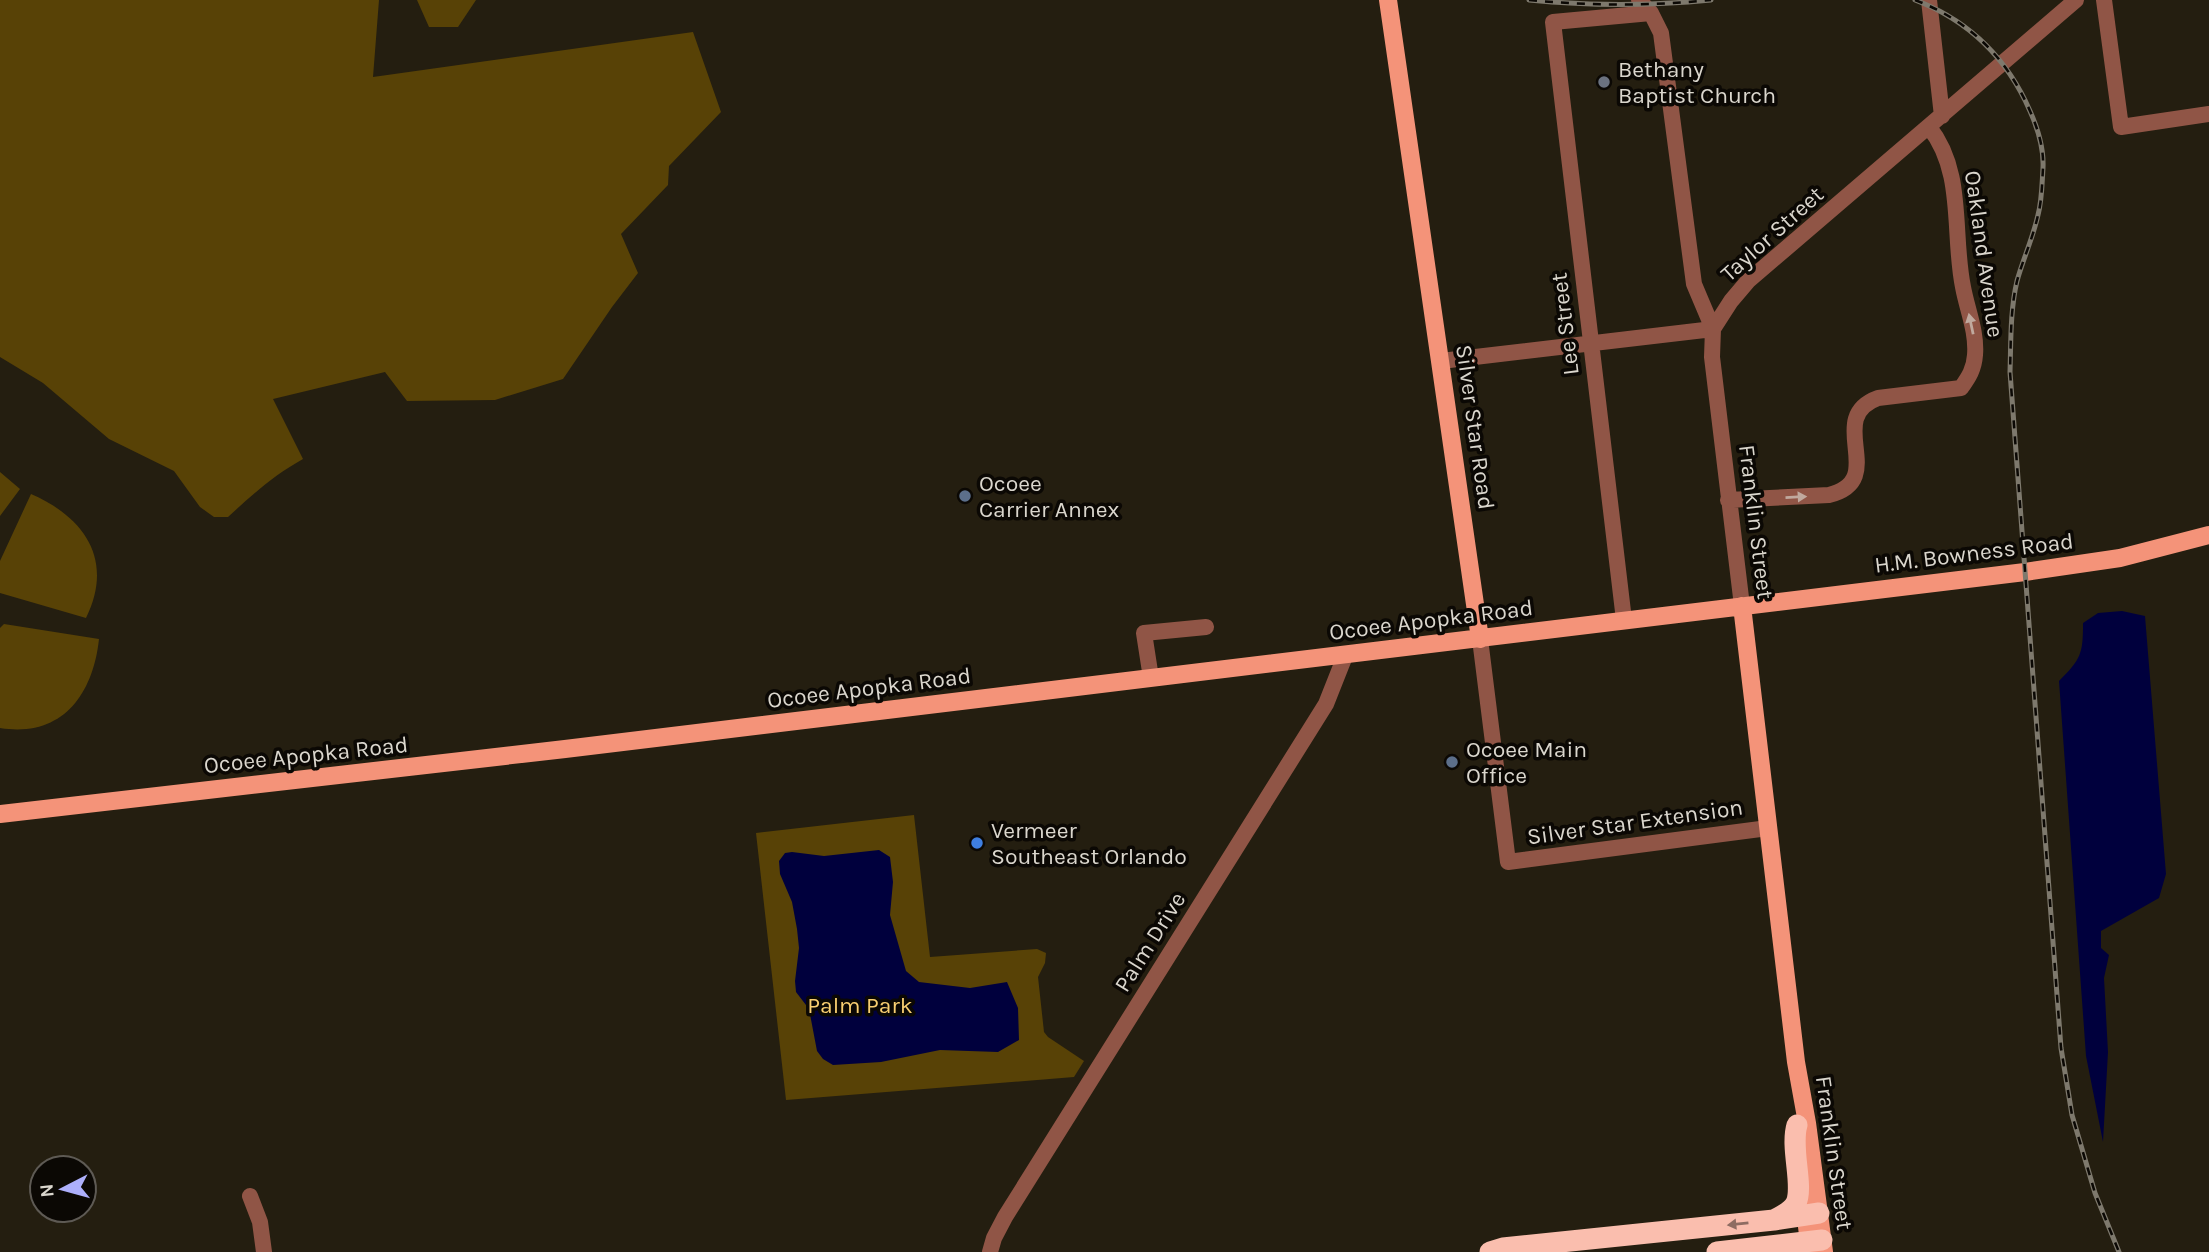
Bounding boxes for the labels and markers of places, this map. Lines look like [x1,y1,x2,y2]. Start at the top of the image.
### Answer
place label: Bethany Baptist Church [1618,56,1776,109]
marker: Bethany Baptist Church [1596,74,1612,90]
place label: Ocoee Carrier Annex [979,470,1120,523]
marker: Ocoee Carrier Annex [957,488,973,504]
place label: Ocoee Main Office [1466,736,1587,789]
marker: Ocoee Main Office [1444,754,1460,770]
place label: Vermeer Southeast Orlando [991,817,1187,870]
marker: Vermeer Southeast Orlando [969,835,985,851]

